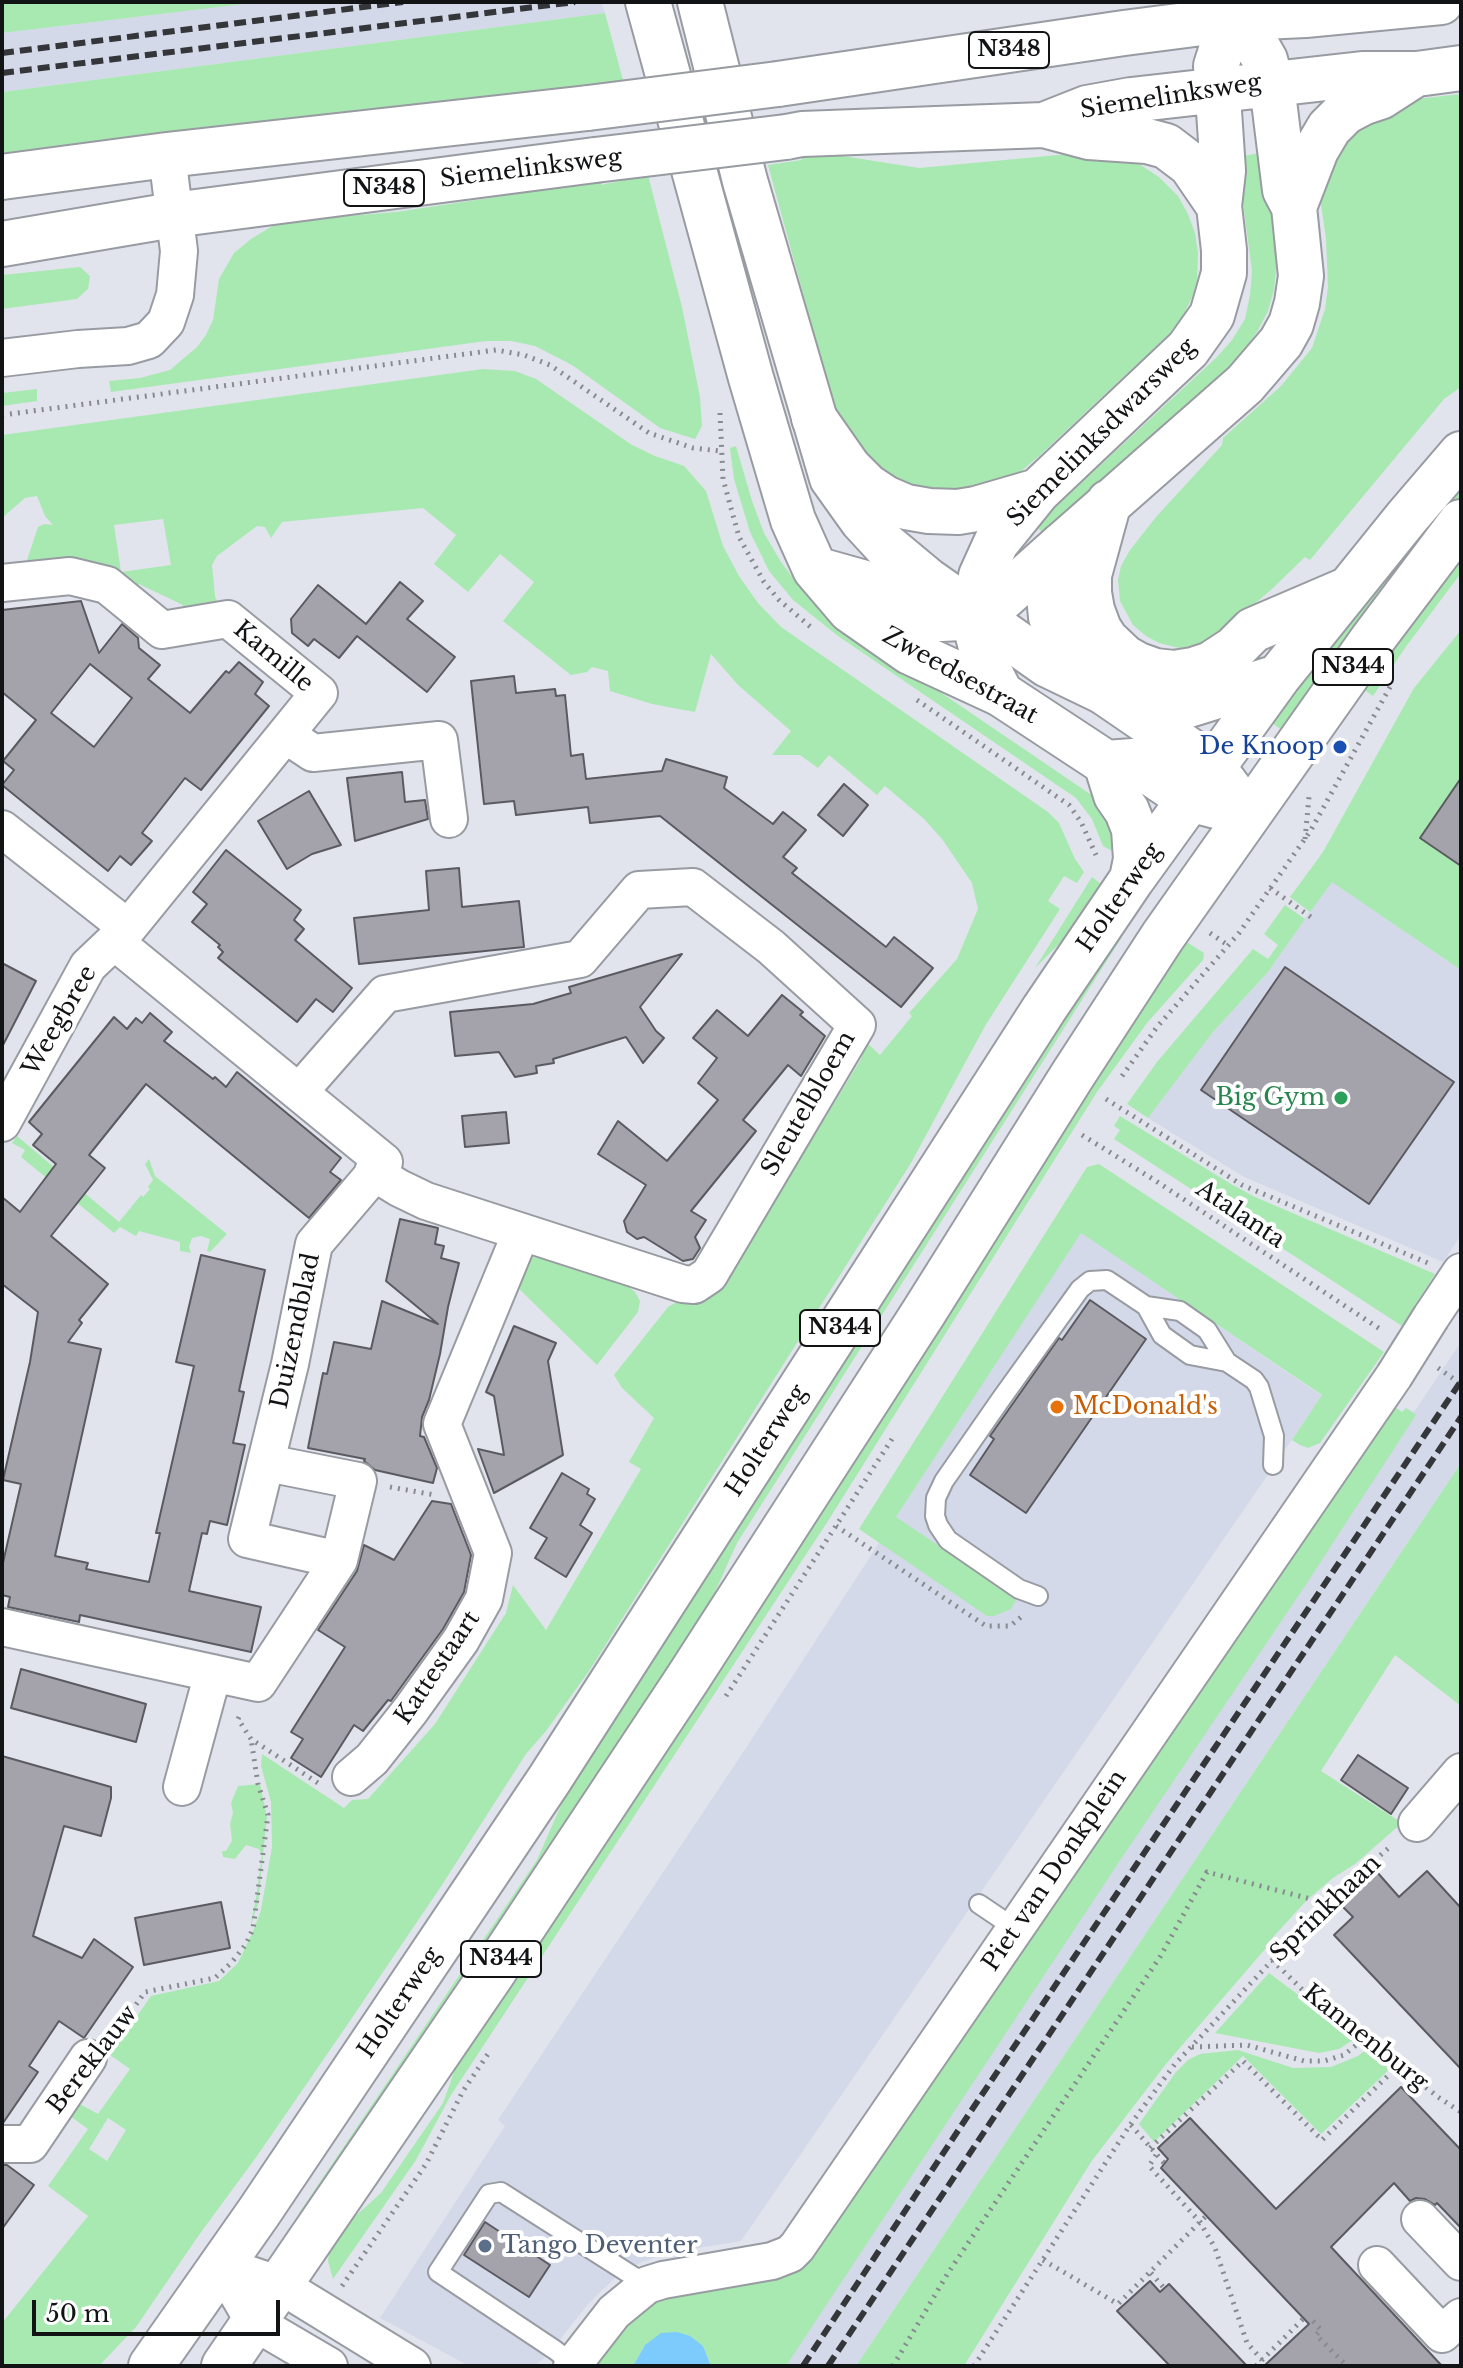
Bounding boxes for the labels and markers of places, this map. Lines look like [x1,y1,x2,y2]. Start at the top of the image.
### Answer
place label: De Knoop [1199,733,1324,761]
marker: De Knoop [1331,738,1349,756]
place label: Big Gym [1215,1084,1325,1112]
marker: Big Gym [1332,1089,1350,1107]
place label: McDonald's [1073,1393,1218,1421]
marker: McDonald's [1048,1398,1066,1416]
place label: Tango Deventer [501,2232,698,2260]
marker: Tango Deventer [476,2237,494,2255]

